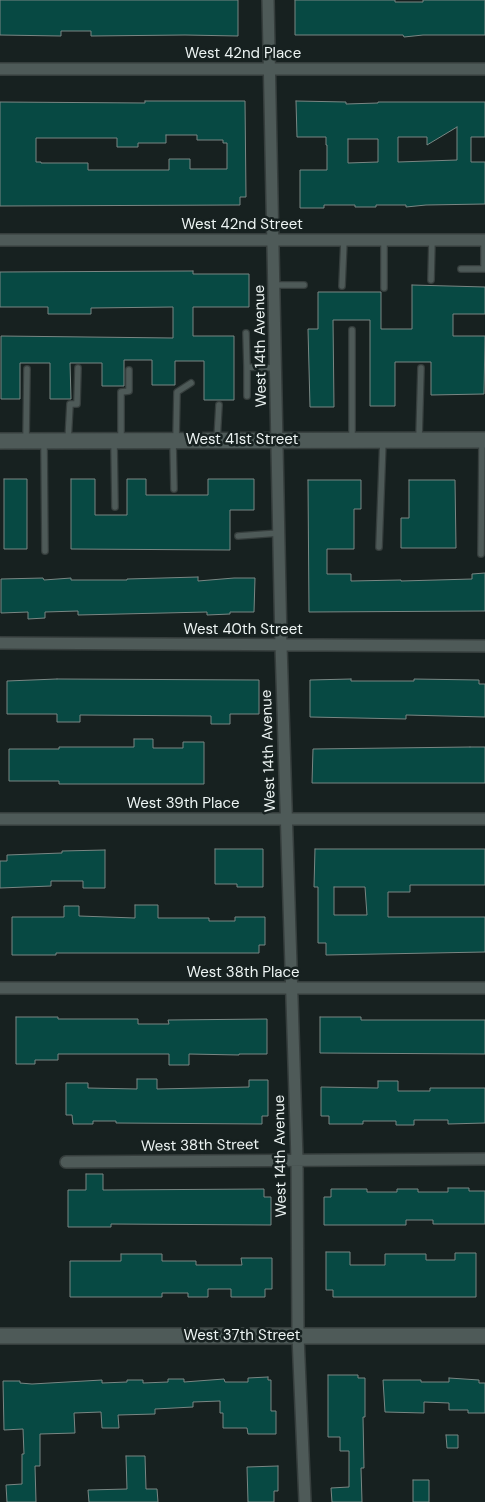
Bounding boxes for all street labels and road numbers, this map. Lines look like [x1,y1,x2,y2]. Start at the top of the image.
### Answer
street label: West 42nd Place [185,45,301,63]
street label: West 42nd Street [181,216,303,234]
street label: West 14th Avenue [251,285,271,407]
street label: West 41st Street [186,431,298,449]
street label: West 40th Street [183,621,303,639]
street label: West 14th Avenue [258,689,280,813]
street label: West 39th Place [127,795,239,813]
street label: West 38th Place [186,964,300,982]
street label: West 14th Avenue [271,1095,291,1217]
street label: West 38th Street [141,1136,259,1156]
street label: West 37th Street [184,1327,300,1345]

